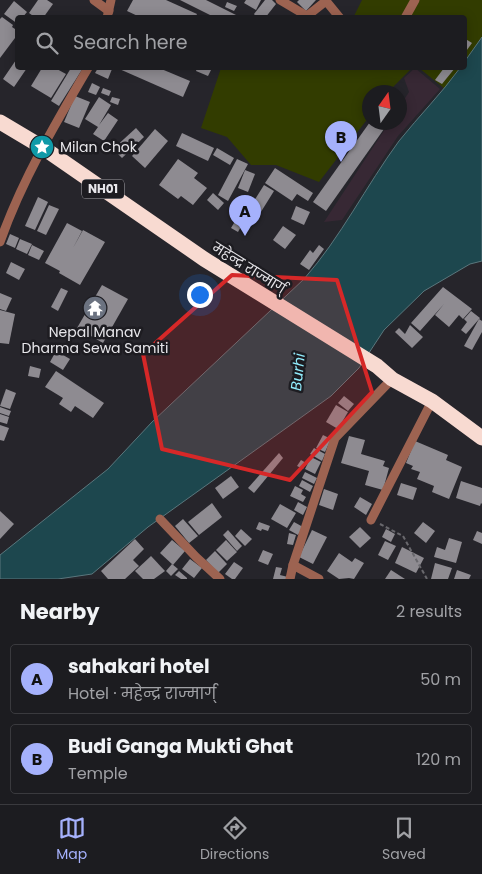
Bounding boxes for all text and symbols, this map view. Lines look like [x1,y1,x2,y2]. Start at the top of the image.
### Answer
search box [15,15,467,70]
icon: search [33,29,61,57]
text: Search here [73,29,187,56]
north arrow [362,85,407,130]
pin: B [325,121,357,162]
place icon: Milan Chok [29,134,55,160]
place label: Milan Chok [60,137,138,157]
road number: NH01 [82,180,124,198]
pin: A [229,195,261,236]
street label: महेन्द्र राज्मार्ग् [207,237,292,300]
your location [187,282,213,308]
temple icon: Nepal Manav Dharma Sewa Samiti [82,295,108,321]
place label: Nepal Manav Dharma Sewa Samiti [22,322,168,358]
water label: Burhi [285,352,310,392]
text: Nearby [20,597,100,626]
text: 2 results [396,600,462,623]
text: sahakari hotel [68,653,210,680]
text: A [31,668,43,691]
text: 50 m [420,668,461,691]
text: Hotel · महेन्द्र राज्मार्ग् [68,682,216,705]
text: Budi Ganga Mukti Ghat [68,733,293,760]
text: B [32,748,42,771]
text: 120 m [416,748,461,771]
text: Temple [68,762,128,785]
tab: Map [56,814,87,865]
tab: Directions [200,814,269,865]
tab: Saved [382,814,426,865]

